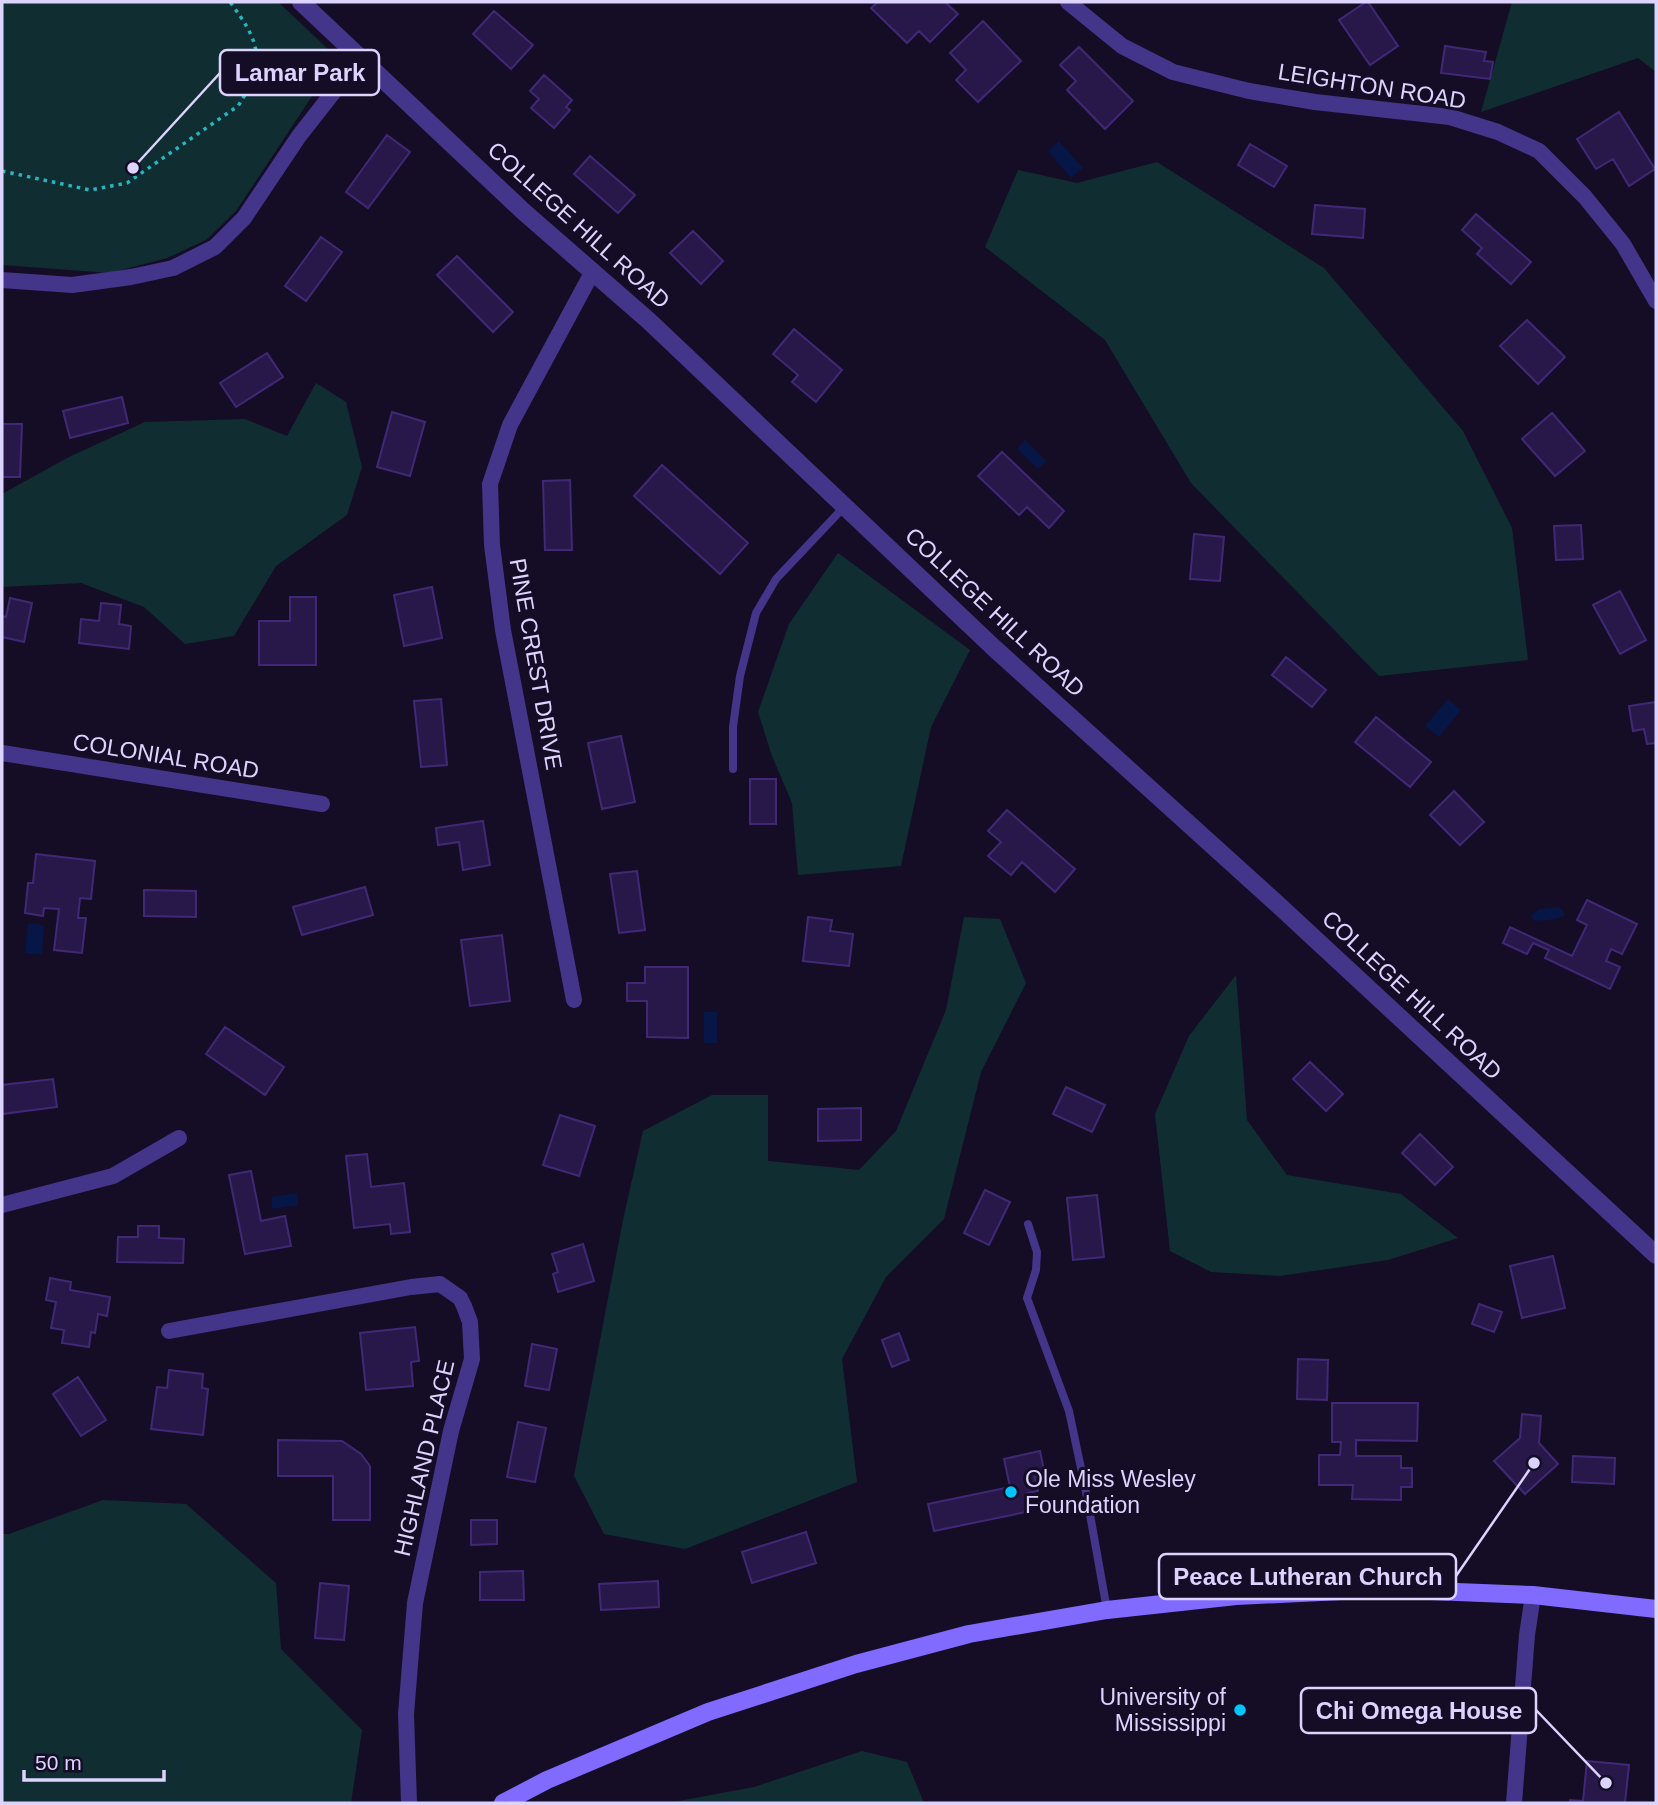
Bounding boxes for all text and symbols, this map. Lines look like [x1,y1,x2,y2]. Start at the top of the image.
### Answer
callout: Lamar Park [220,50,379,95]
street label: LEIGHTON ROAD [1276,58,1468,114]
text: Lamar Park [235,59,366,86]
street label: COLLEGE HILL ROAD [483,137,675,313]
street label: COLLEGE HILL ROAD [900,522,1090,702]
street label: PINE CREST DRIVE [505,556,567,772]
street label: COLONIAL ROAD [71,728,261,784]
street label: COLLEGE HILL ROAD [1317,905,1507,1085]
street label: HIGHLAND PLACE [389,1357,459,1559]
place label: Ole Miss Wesley Foundation [1025,1466,1196,1518]
marker: Ole Miss Wesley Foundation [1003,1484,1019,1500]
callout: Peace Lutheran Church [1159,1554,1456,1599]
text: Peace Lutheran Church [1173,1563,1443,1590]
place label: University of Mississippi [1099,1684,1227,1736]
callout: Chi Omega House [1301,1688,1536,1733]
text: Chi Omega House [1316,1697,1522,1724]
marker: University of Mississippi [1232,1702,1248,1718]
scale bar [24,1738,164,1782]
text: 50 m [35,1751,82,1774]

